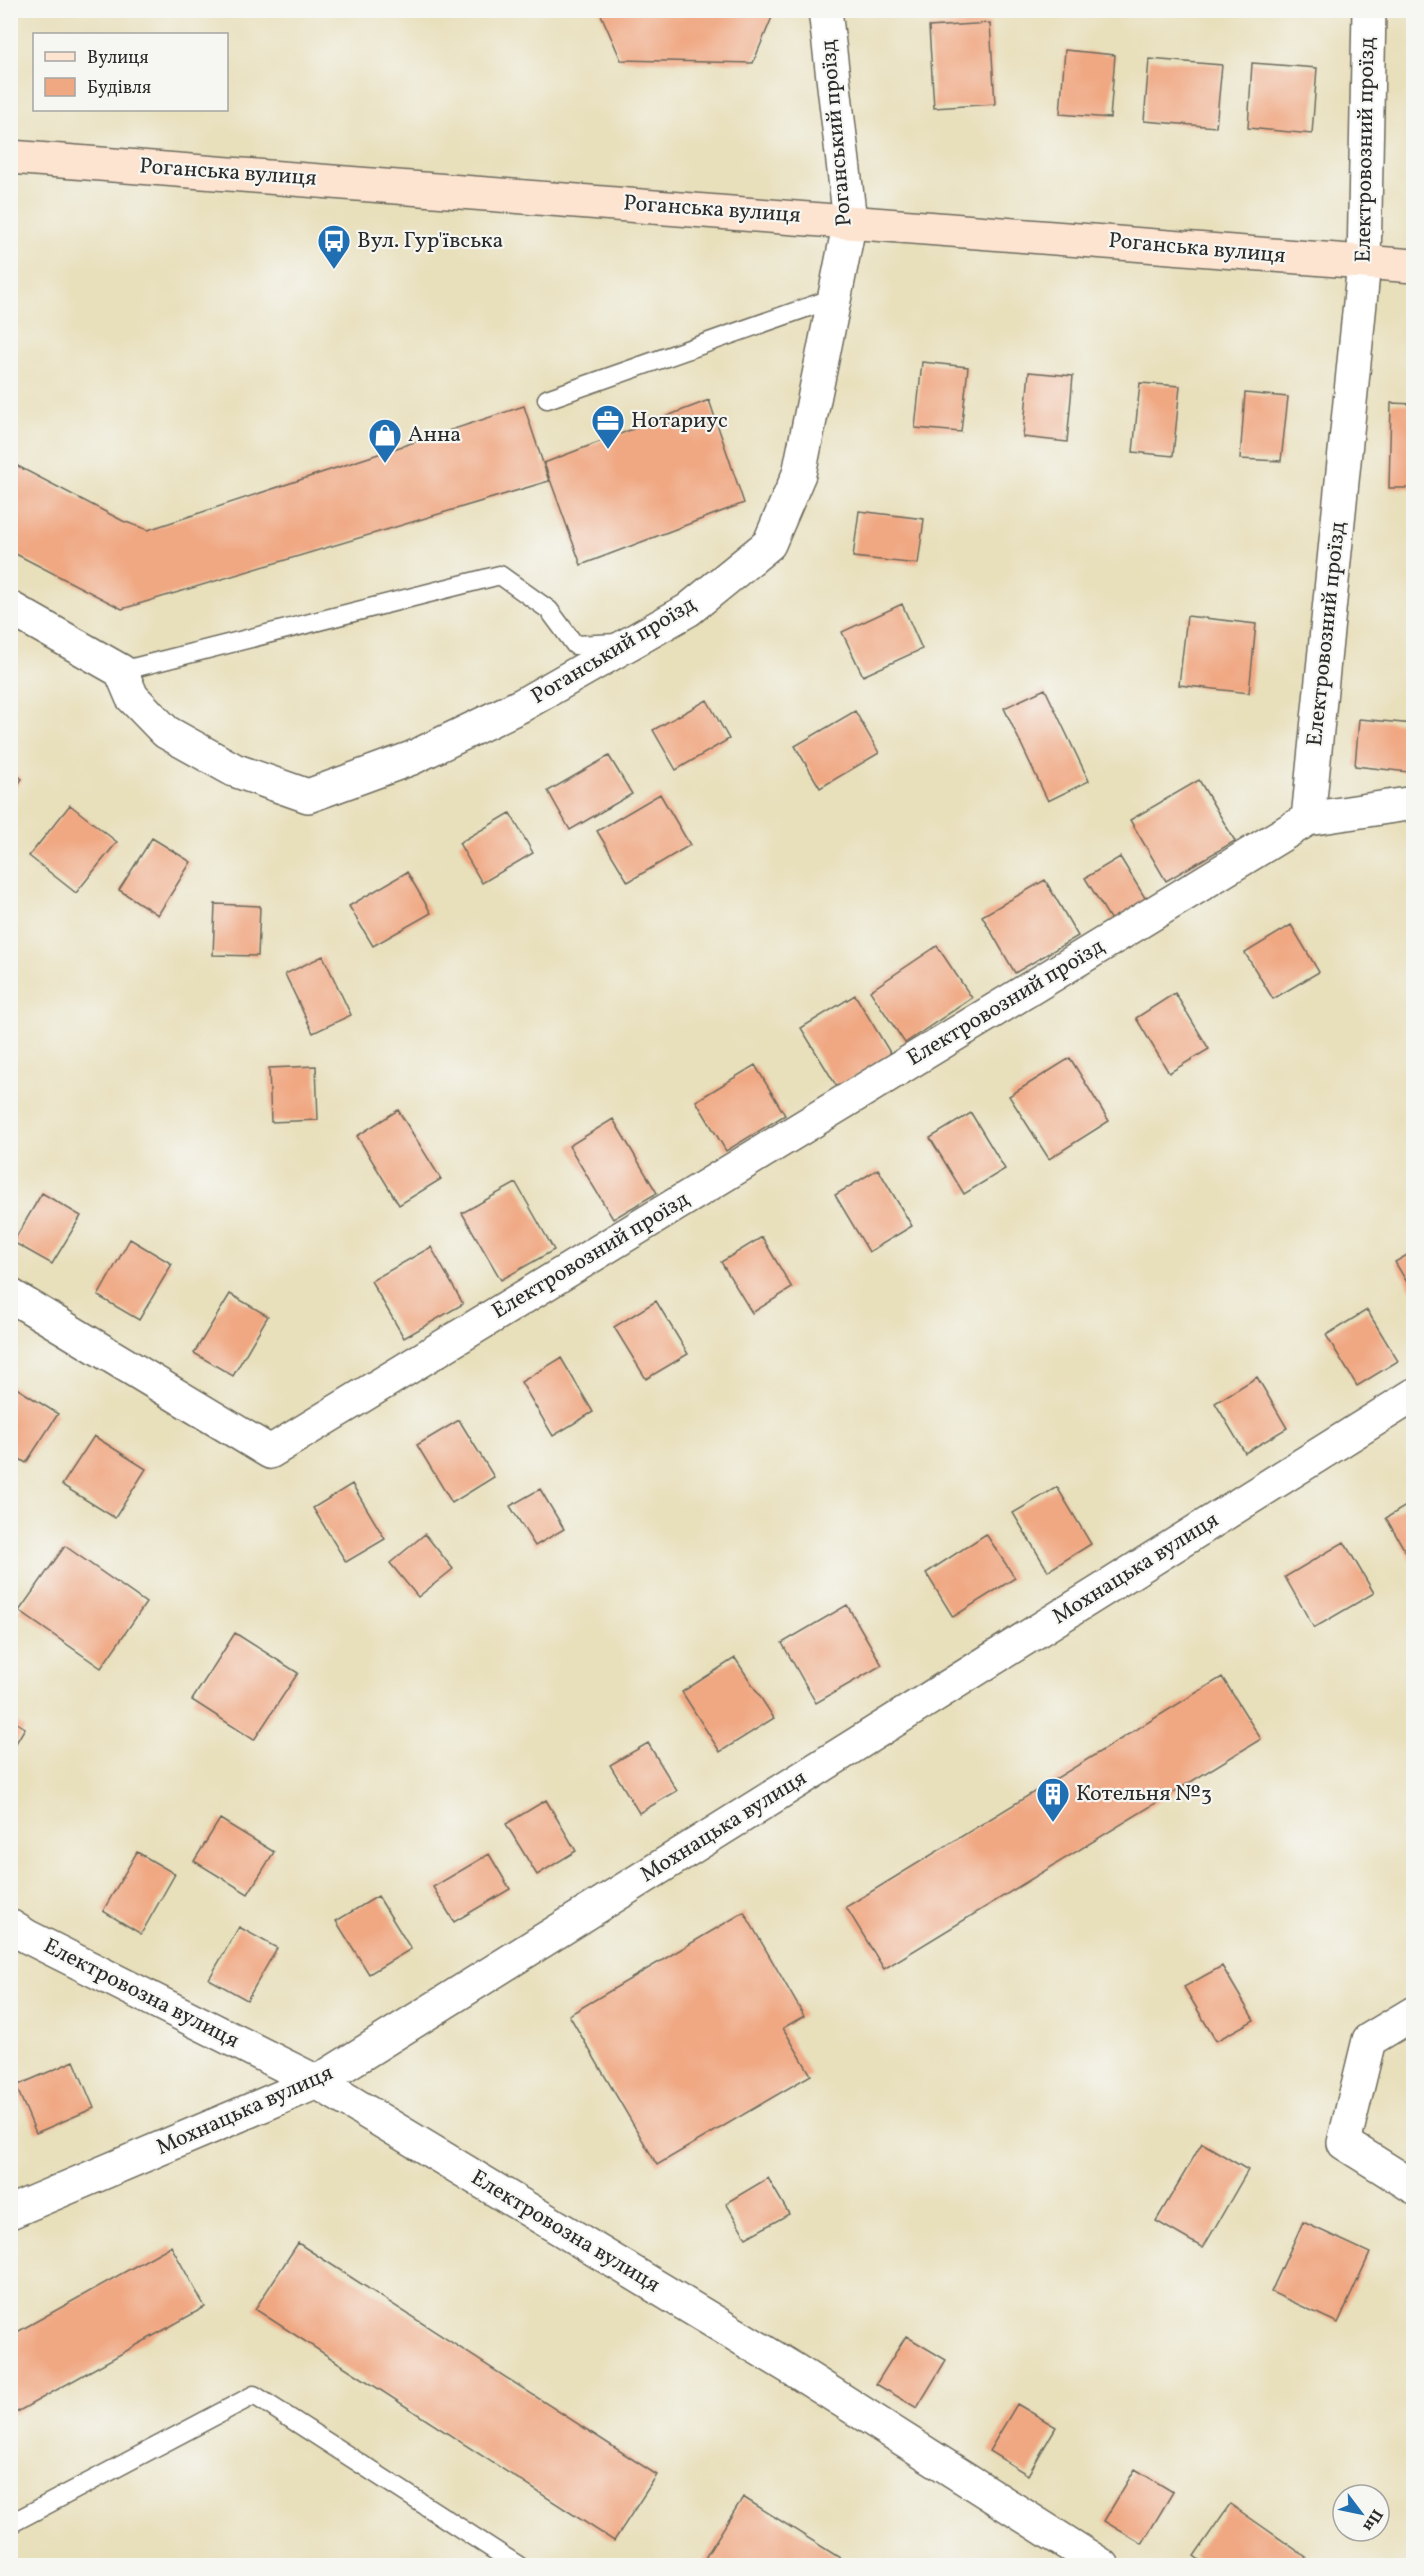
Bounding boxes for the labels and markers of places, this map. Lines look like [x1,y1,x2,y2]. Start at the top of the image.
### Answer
bus stop icon: Вул. Гур'ївська [316,223,352,270]
place label: Вул. Гур'ївська [357,226,504,257]
office icon: Нотариус [590,403,626,450]
place label: Нотариус [631,406,728,437]
shop icon: Анна [367,417,403,464]
place label: Анна [408,420,461,451]
building icon: Котельня №3 [1035,1776,1071,1823]
place label: Котельня №3 [1076,1779,1212,1810]

